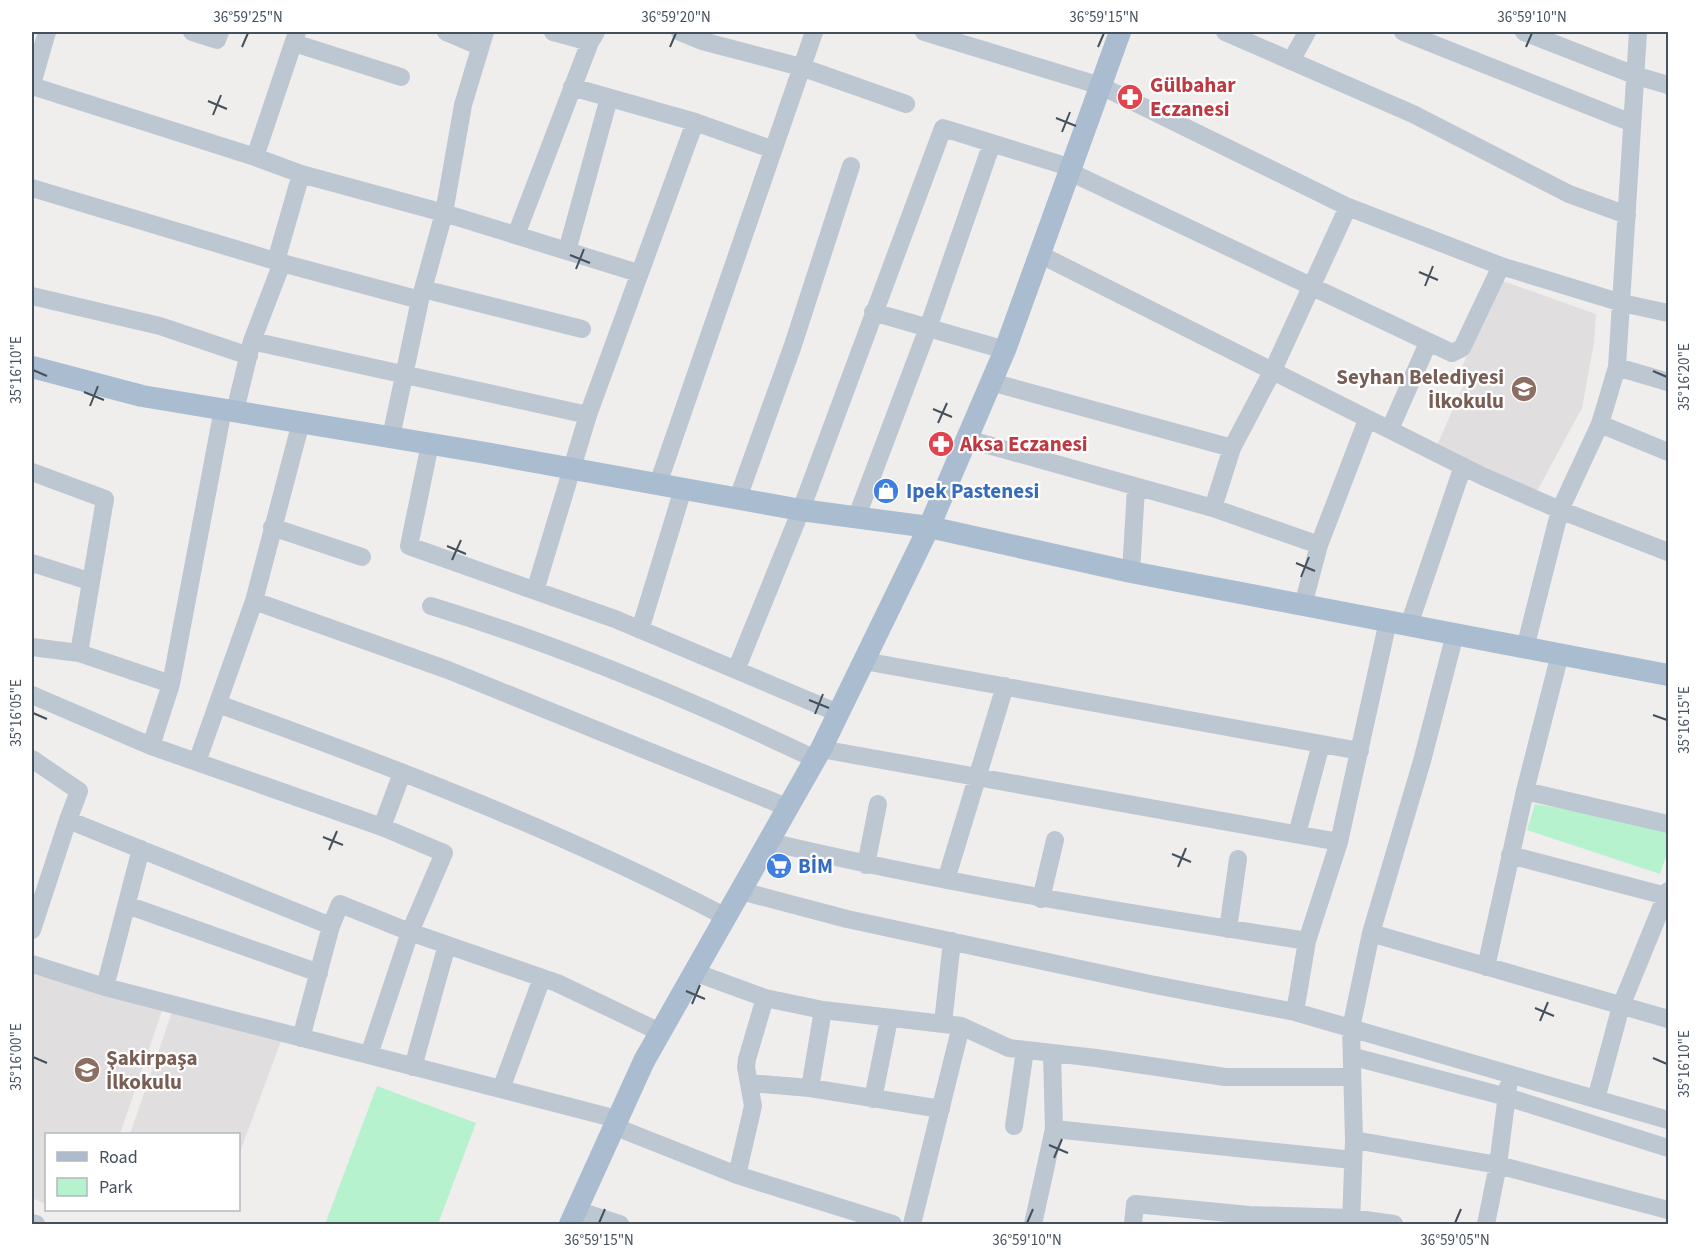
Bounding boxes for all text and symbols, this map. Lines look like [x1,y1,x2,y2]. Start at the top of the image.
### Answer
text: 36°59'25"N [213,7,283,28]
text: 36°59'20"N [641,7,711,28]
text: 36°59'15"N [1069,7,1139,28]
text: 36°59'10"N [1497,7,1567,28]
place label: Gülbahar Eczanesi [1150,70,1236,124]
pharmacy icon: Gülbahar Eczanesi [1115,82,1145,112]
text: 35°16'10"E [6,336,27,404]
text: 35°16'20"E [1674,343,1695,411]
place label: Seyhan Belediyesi İlkokulu [1336,362,1504,416]
school or university icon: Seyhan Belediyesi İlkokulu [1509,374,1539,404]
pharmacy icon: Aksa Eczanesi [926,429,956,459]
place label: Aksa Eczanesi [959,429,1088,459]
shop icon: Ipek Pastenesi [871,476,901,506]
place label: Ipek Pastenesi [906,476,1039,506]
text: 35°16'05"E [6,679,27,747]
text: 35°16'15"E [1674,686,1695,754]
supermarket icon: BİM [764,851,794,881]
place label: BİM [798,851,833,881]
text: 35°16'00"E [6,1023,27,1091]
text: 35°16'10"E [1674,1030,1695,1098]
place label: Şakirpaşa İlkokulu [106,1043,198,1097]
school or university icon: Şakirpaşa İlkokulu [72,1055,102,1085]
legend [45,1133,240,1211]
text: Road [99,1145,138,1170]
text: Park [99,1175,133,1200]
text: 36°59'15"N [564,1230,634,1251]
text: 36°59'10"N [992,1230,1062,1251]
text: 36°59'05"N [1420,1230,1490,1251]

